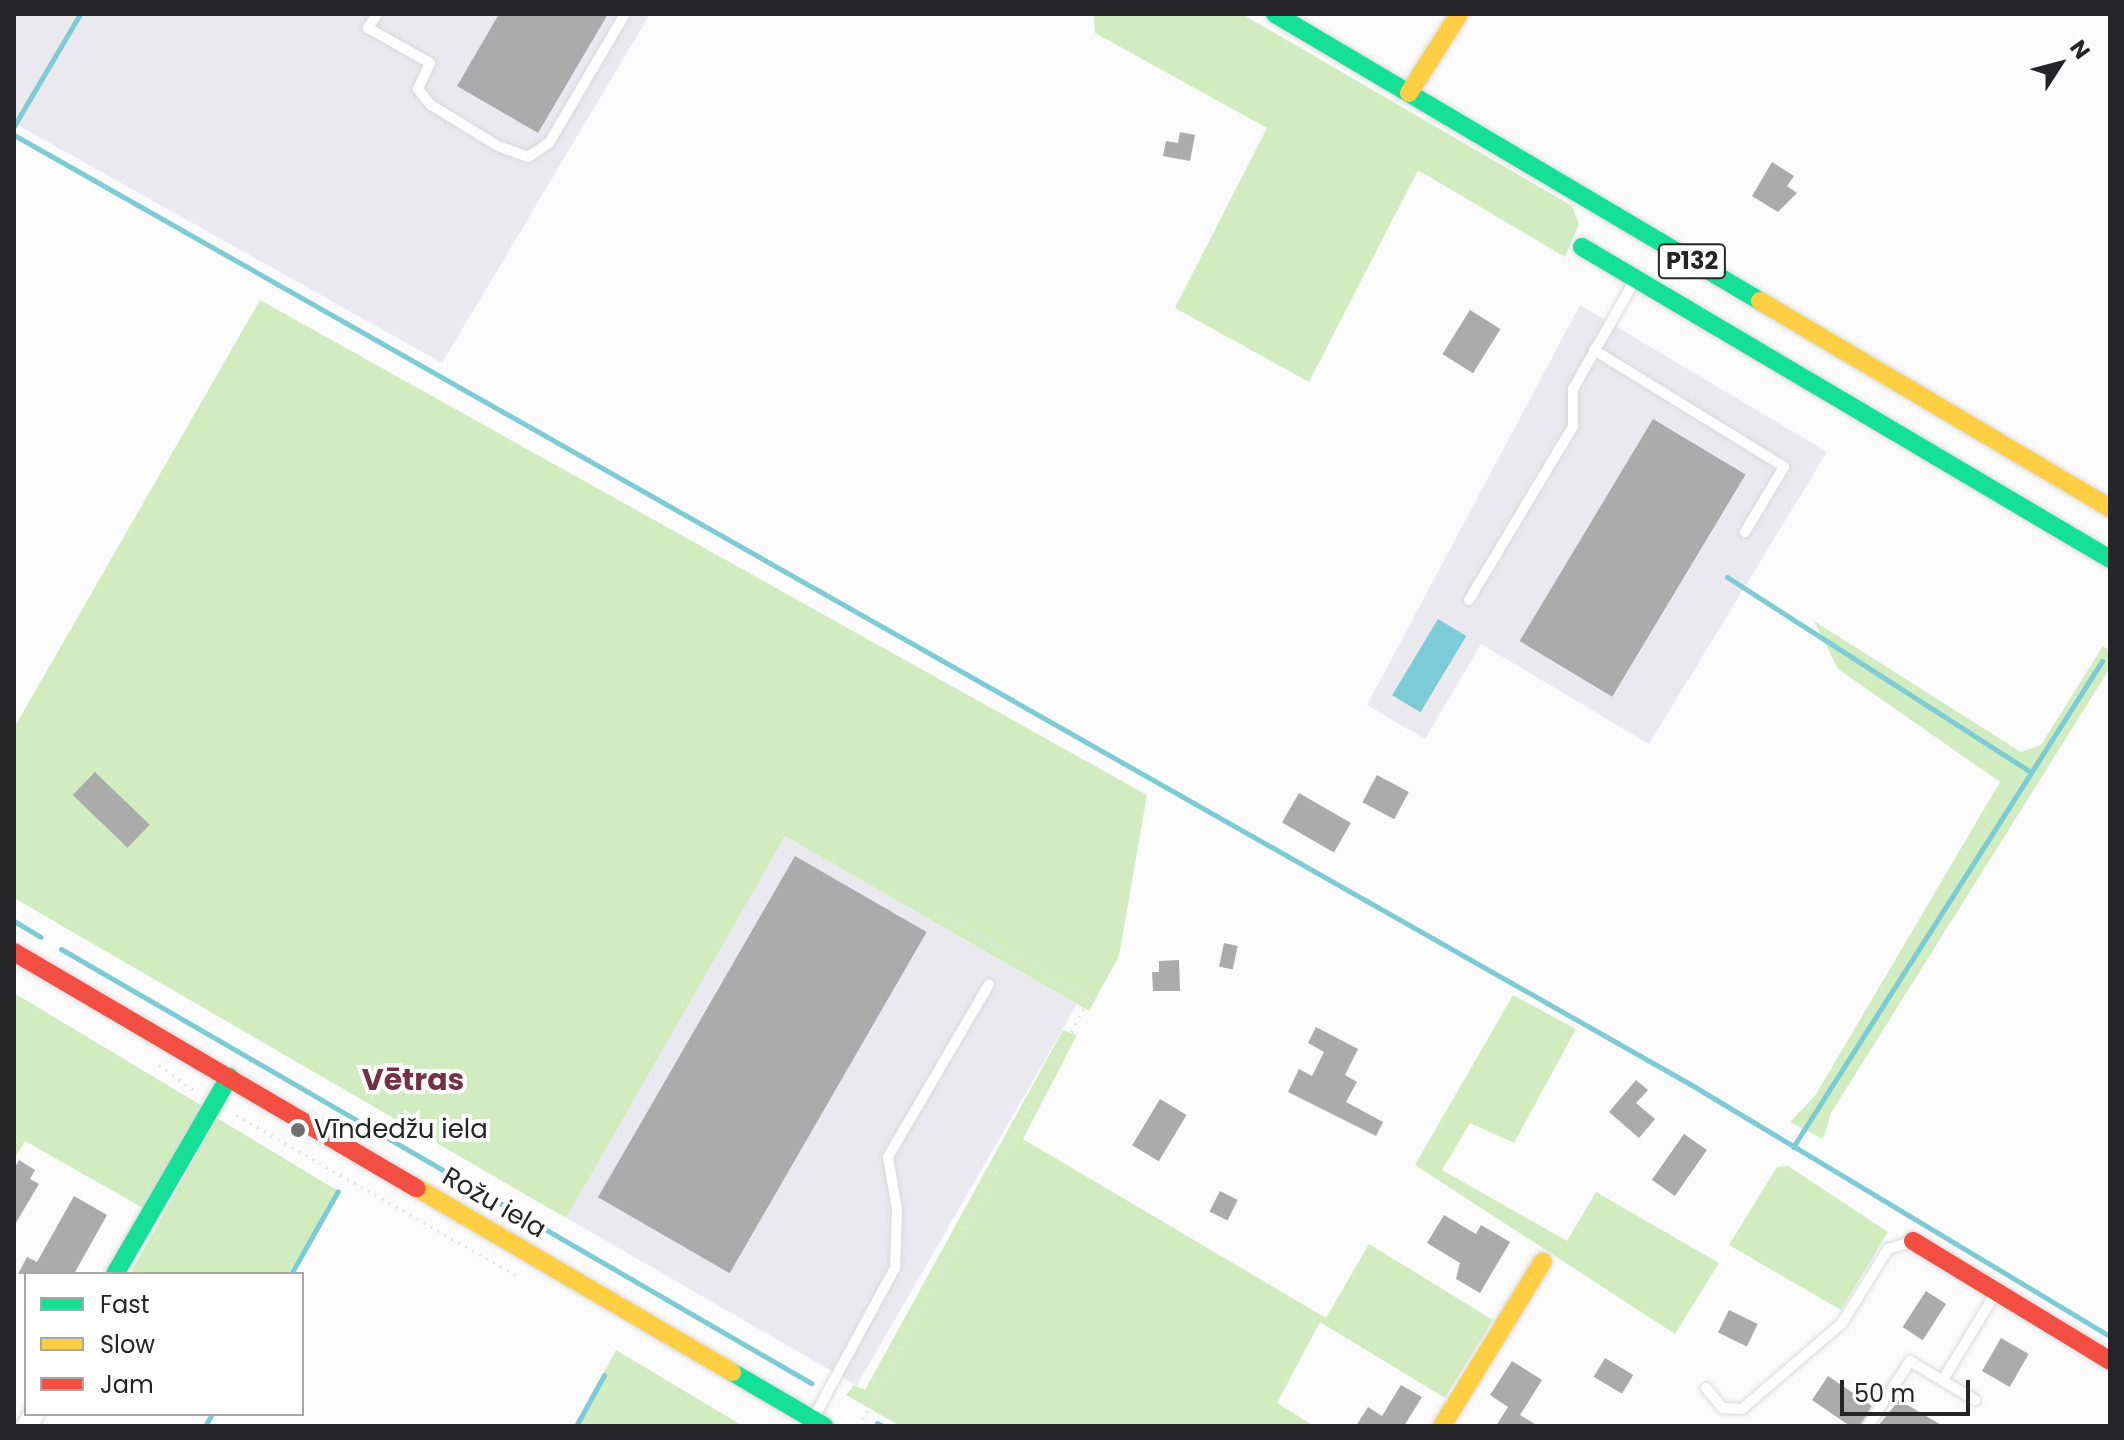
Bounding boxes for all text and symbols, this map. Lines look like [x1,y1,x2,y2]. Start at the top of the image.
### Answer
north arrow [2020,24,2100,104]
text: N [2062,34,2097,65]
road number: P132 [1656,241,1728,281]
district label: Vētras [362,1062,464,1098]
place label: Vīndedžu iela [314,1114,488,1146]
marker: Vīndedžu iela [289,1121,307,1139]
street label: Rožu iela [437,1161,551,1245]
legend [24,1272,304,1416]
text: Fast [100,1288,150,1321]
text: Slow [100,1328,155,1361]
scale bar [1844,1364,1974,1414]
text: Jam [100,1368,154,1401]
text: 50 m [1854,1377,1915,1410]

